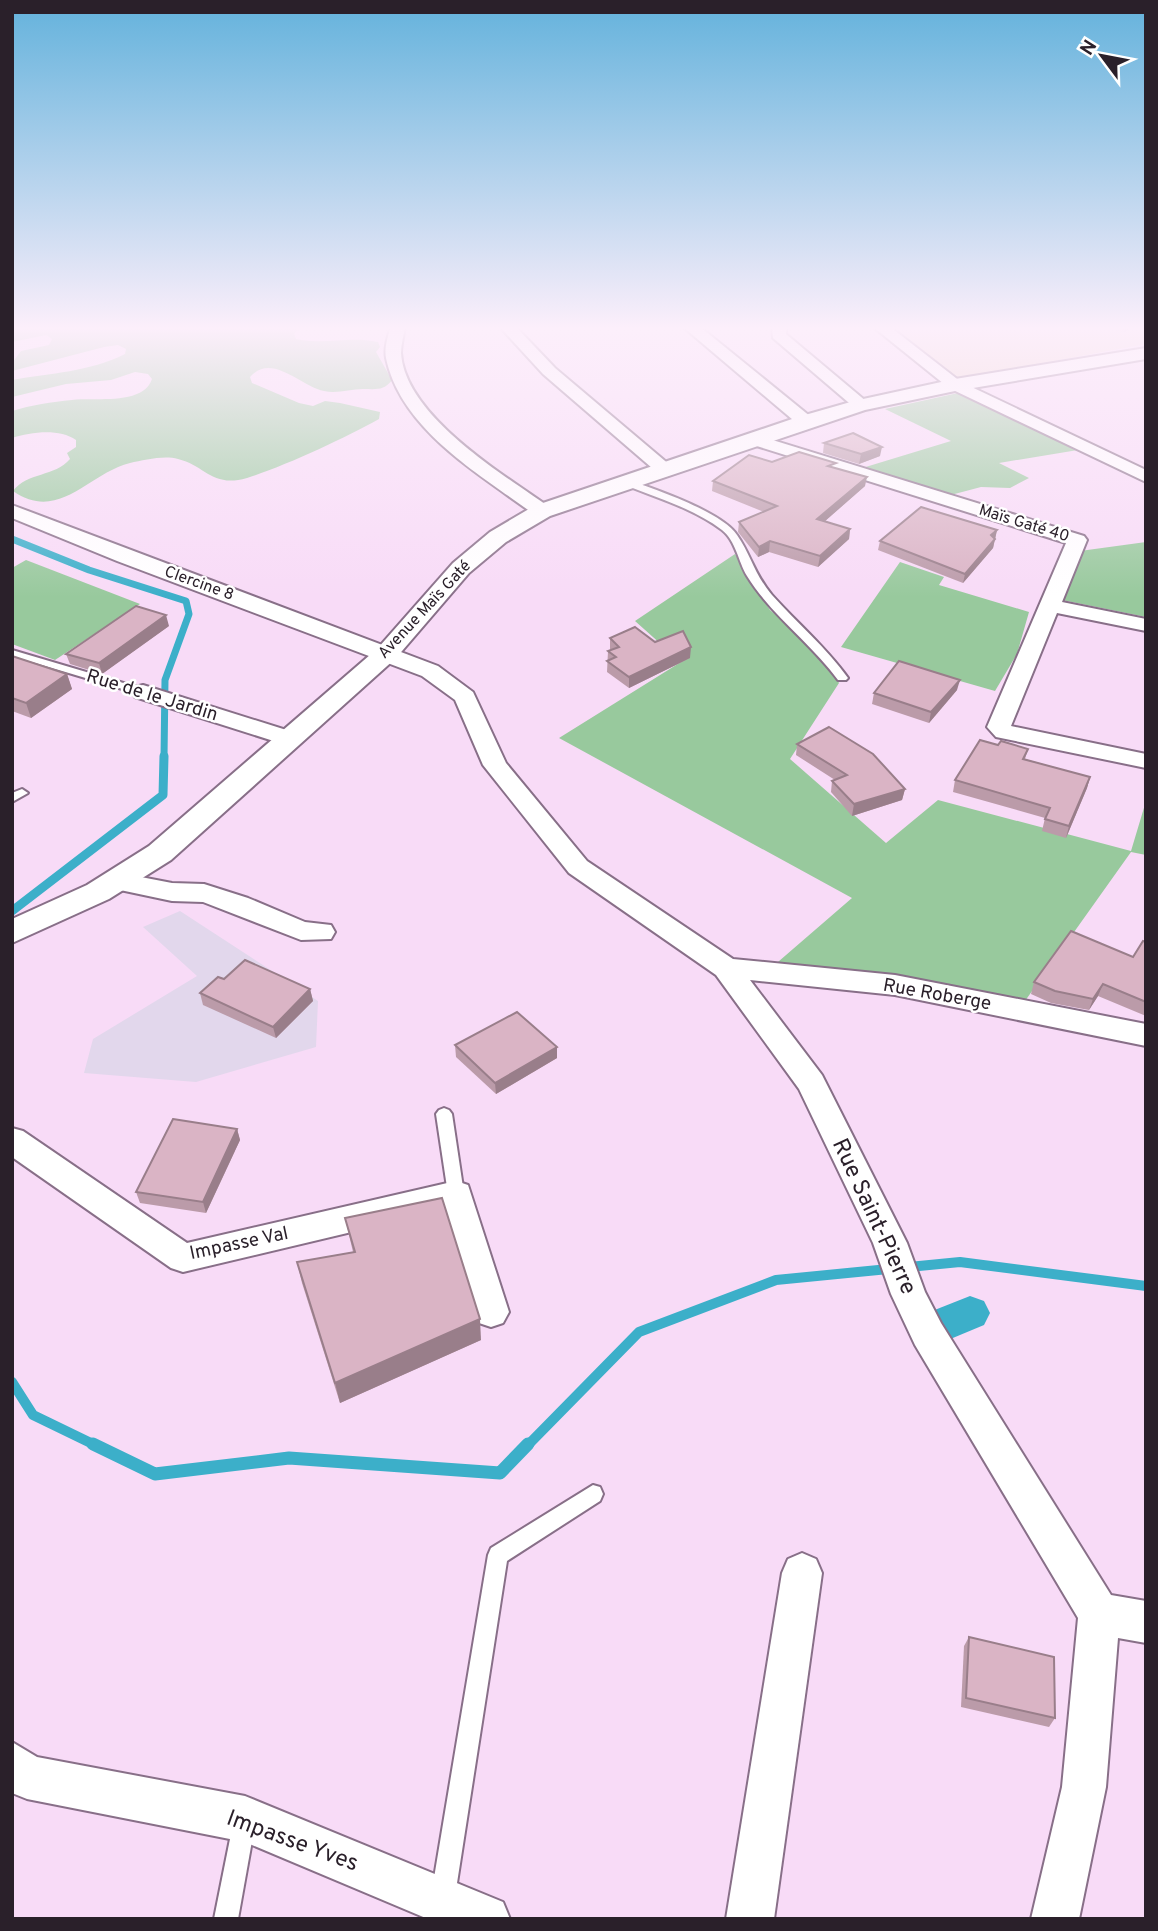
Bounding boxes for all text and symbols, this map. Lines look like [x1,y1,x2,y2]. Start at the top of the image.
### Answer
north arrow [1067,21,1137,91]
text: N [1075,36,1103,60]
street label: Maïs Gaté 40 [976,501,1072,547]
street label: Avenue Maïs Gaté [374,557,476,663]
street label: Clercine 8 [161,562,237,606]
street label: Rue de le Jardin [83,665,221,727]
street label: Rue Roberge [881,974,993,1016]
street label: Rue Saint-Pierre [824,1134,922,1300]
street label: Impasse Val [187,1222,291,1266]
street label: Impasse Yves [222,1805,362,1879]

